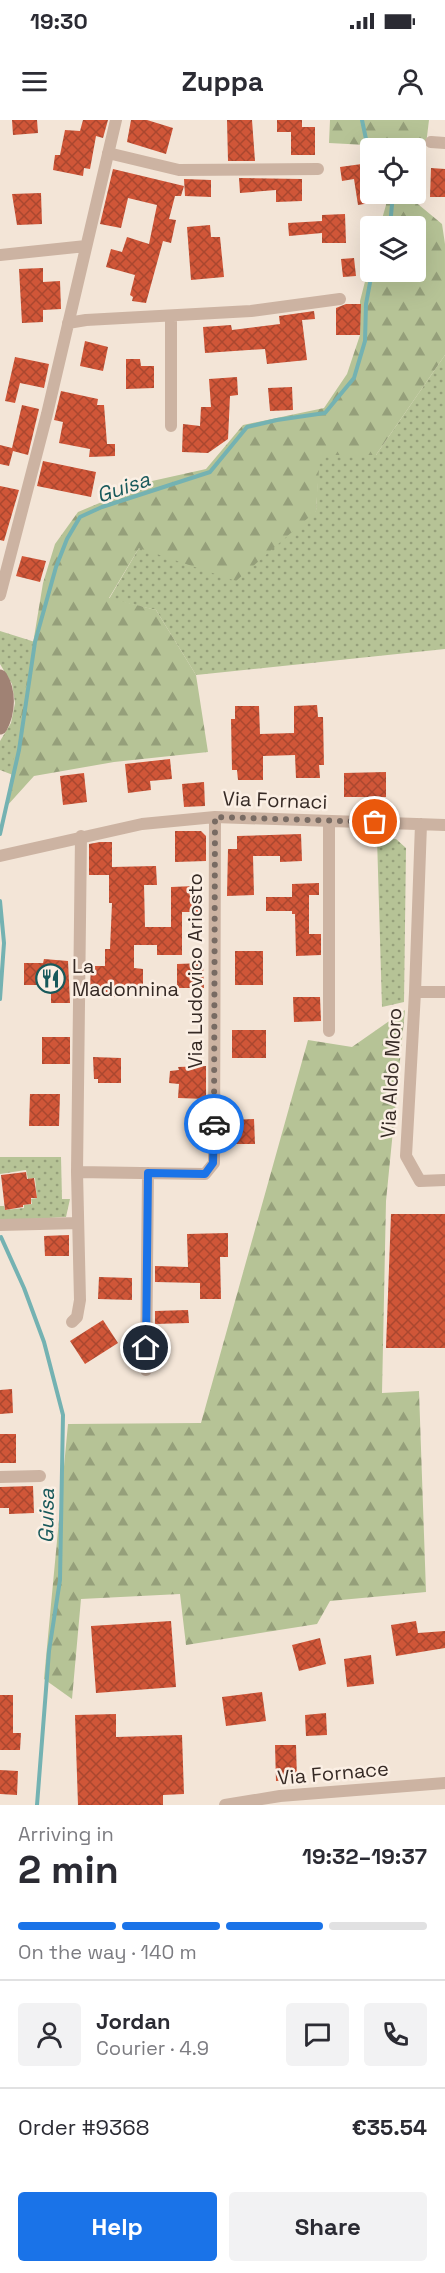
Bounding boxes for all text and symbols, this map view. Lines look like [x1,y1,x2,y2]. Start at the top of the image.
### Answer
text: 19:30 [30,7,88,35]
text: Zuppa [181,64,264,99]
icon: menu [18,65,51,98]
icon: person [394,65,427,98]
map controls [360,138,426,282]
button: locate [360,138,426,204]
button: layers [360,216,426,282]
water label: Guisa [93,465,154,509]
street label: Via Fornaci [222,785,328,815]
pin [349,796,400,847]
icon: bag [358,805,391,838]
street label: Via Ludovico Ariosto [182,873,208,1069]
place label: La Madonnina [72,953,179,1002]
restaurant icon: La Madonnina [35,962,67,994]
street label: Via Aldo Moro [375,1007,407,1139]
courier [184,1094,244,1154]
icon: car [198,1108,231,1141]
pin [120,1322,171,1373]
icon: home [129,1331,162,1364]
water label: Guisa [32,1487,60,1544]
street label: Via Fornace [276,1755,390,1791]
text: Arriving in [18,1821,114,1847]
text: 19:32–19:37 [302,1842,427,1870]
text: 2 min [18,1845,119,1894]
text: On the way · 140 m [18,1939,197,1965]
button: person [18,2003,81,2066]
button: chat [286,2003,349,2066]
button: phone [364,2003,427,2066]
text: Jordan [96,2007,171,2035]
text: Courier · 4.9 [96,2035,209,2061]
text: Order #9368 [18,2113,150,2141]
text: €35.54 [352,2113,427,2141]
button: Help [18,2192,217,2261]
button: Share [229,2192,427,2261]

